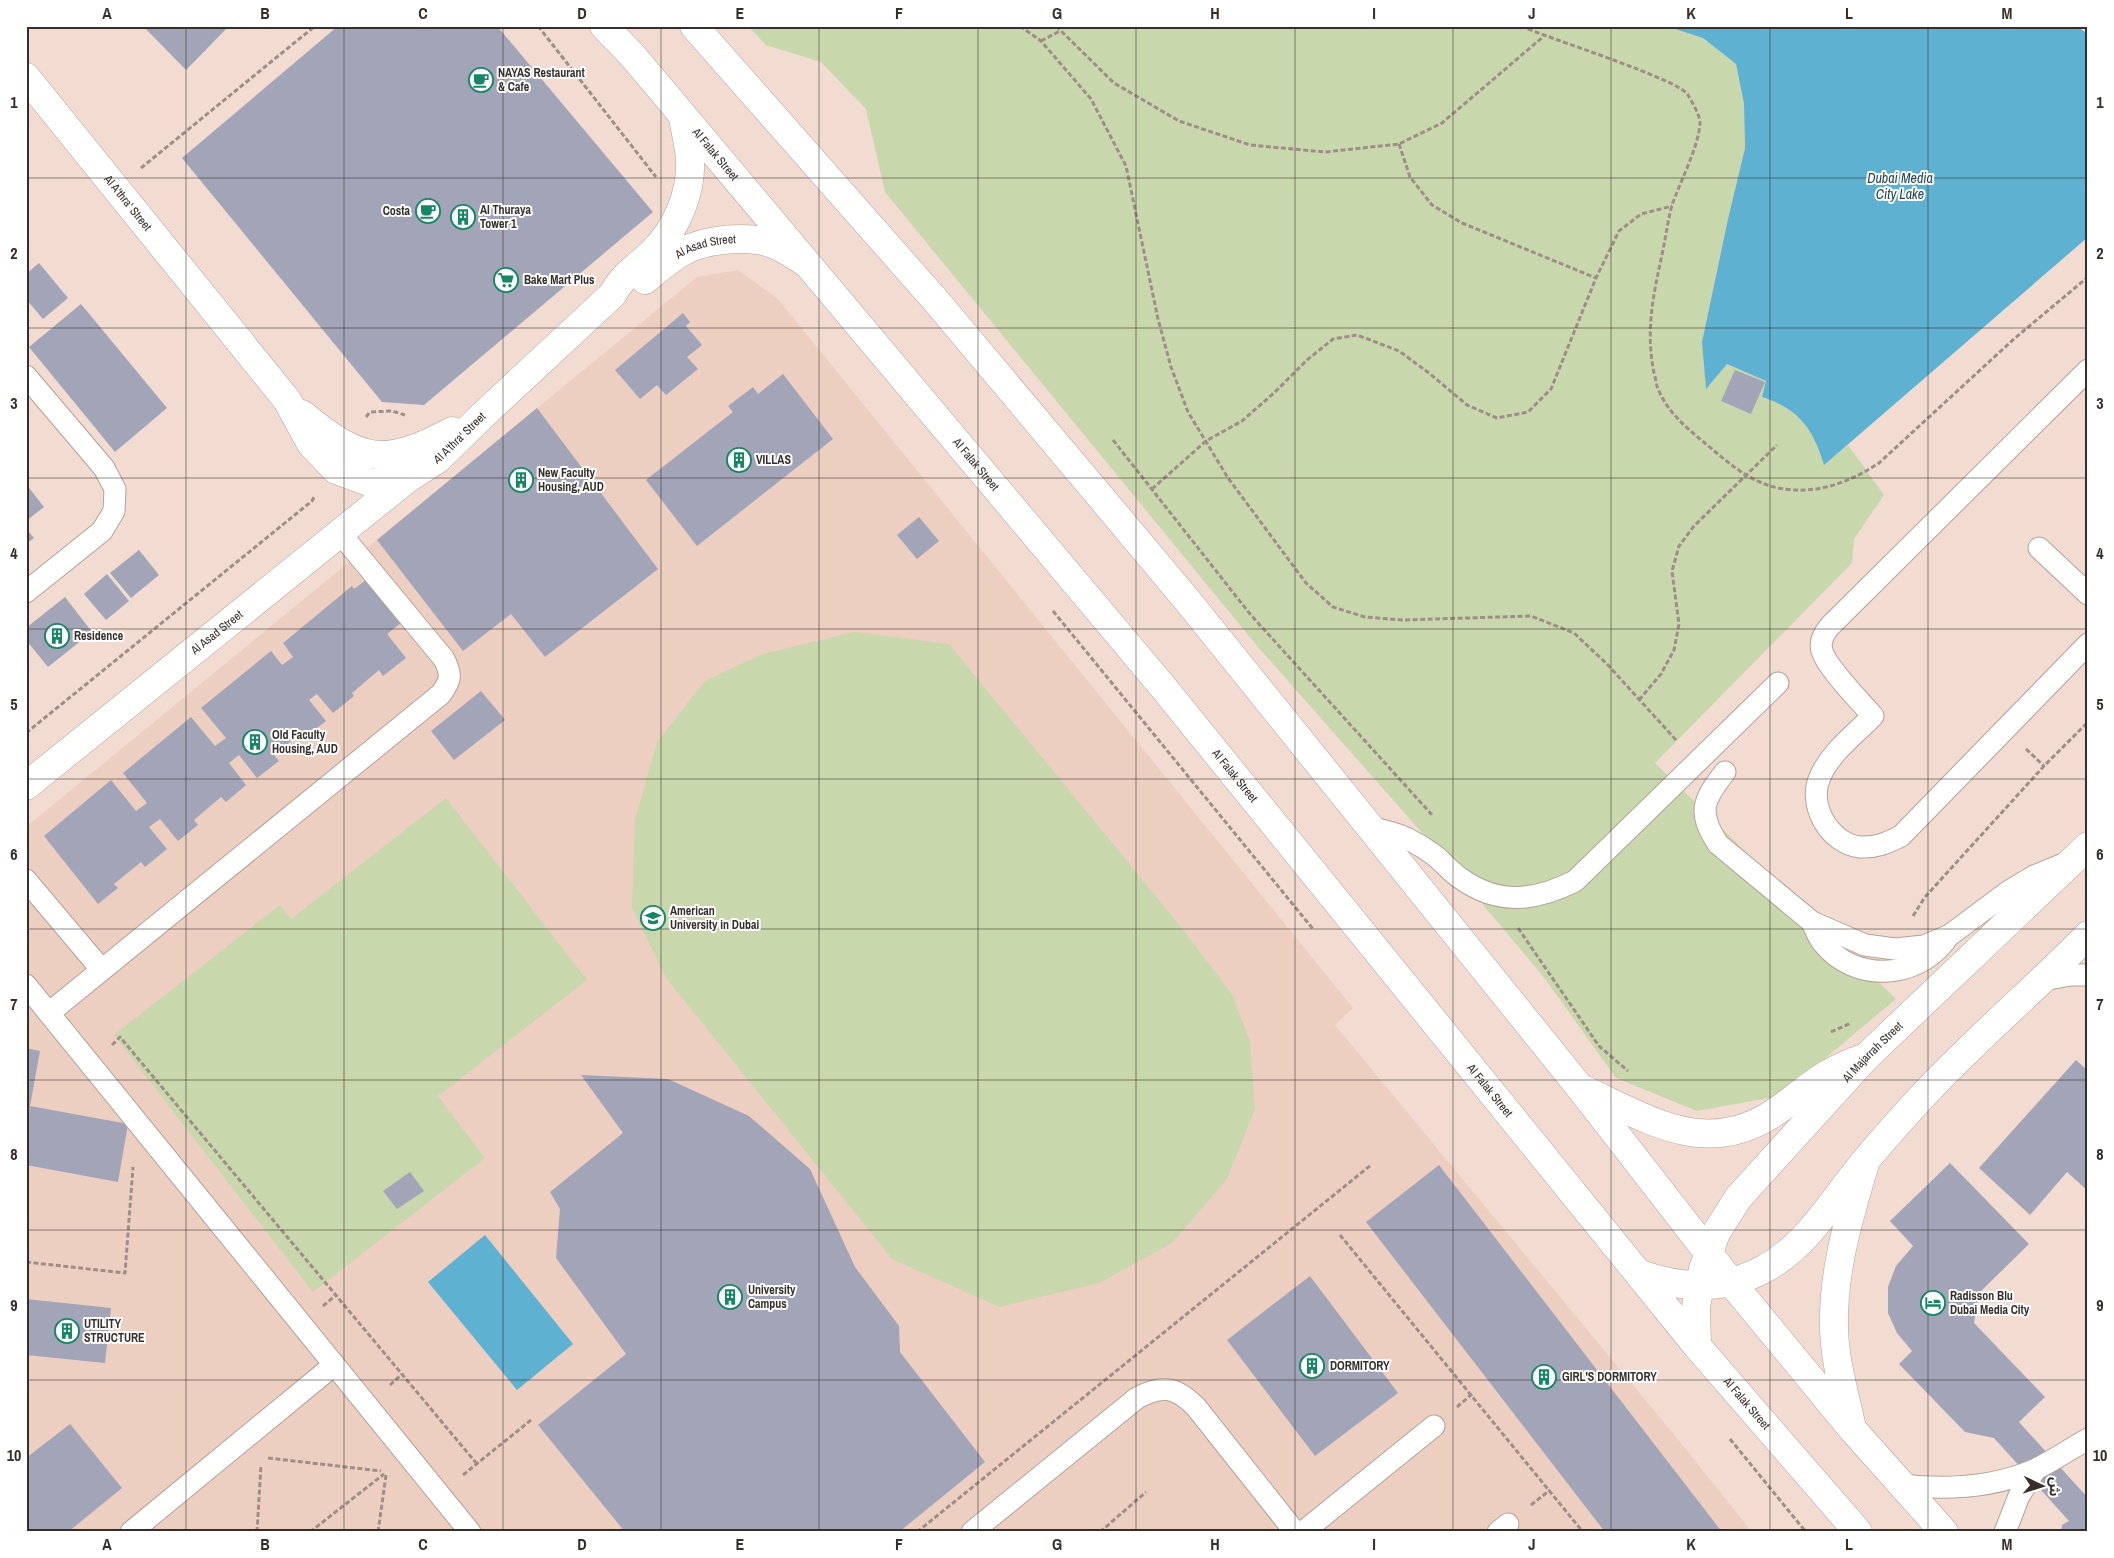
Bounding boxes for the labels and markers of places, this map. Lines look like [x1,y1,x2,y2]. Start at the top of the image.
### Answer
place label: NAYAS Restaurant & Cafe [498,65,585,95]
cafe icon: NAYAS Restaurant & Cafe [468,67,494,93]
cafe icon: Costa [415,198,441,224]
place label: Al Thuraya Tower 1 [480,202,531,232]
place label: Costa [383,203,411,219]
building icon: Al Thuraya Tower 1 [450,204,476,230]
supermarket icon: Bake Mart Plus [493,267,519,293]
place label: Bake Mart Plus [524,272,595,288]
building icon: VILLAS [726,447,752,473]
place label: VILLAS [756,452,791,468]
place label: New Faculty Housing, AUD [538,465,604,495]
building icon: New Faculty Housing, AUD [508,467,534,493]
building icon: Residence [44,623,70,649]
place label: Residence [74,628,124,644]
place label: Old Faculty Housing, AUD [272,727,338,757]
building icon: Old Faculty Housing, AUD [242,729,268,755]
place label: American University in Dubai [670,903,759,933]
school or university icon: American University in Dubai [640,905,666,931]
place label: University Campus [748,1282,796,1312]
building icon: University Campus [717,1284,743,1310]
place label: Radisson Blu Dubai Media City [1950,1288,2030,1318]
hotel icon: Radisson Blu Dubai Media City [1920,1290,1946,1316]
place label: UTILITY STRUCTURE [84,1316,145,1346]
building icon: UTILITY STRUCTURE [54,1318,80,1344]
building icon: DORMITORY [1299,1353,1325,1379]
place label: DORMITORY [1330,1358,1390,1374]
building icon: GIRL'S DORMITORY [1531,1364,1557,1390]
place label: GIRL'S DORMITORY [1562,1369,1657,1385]

